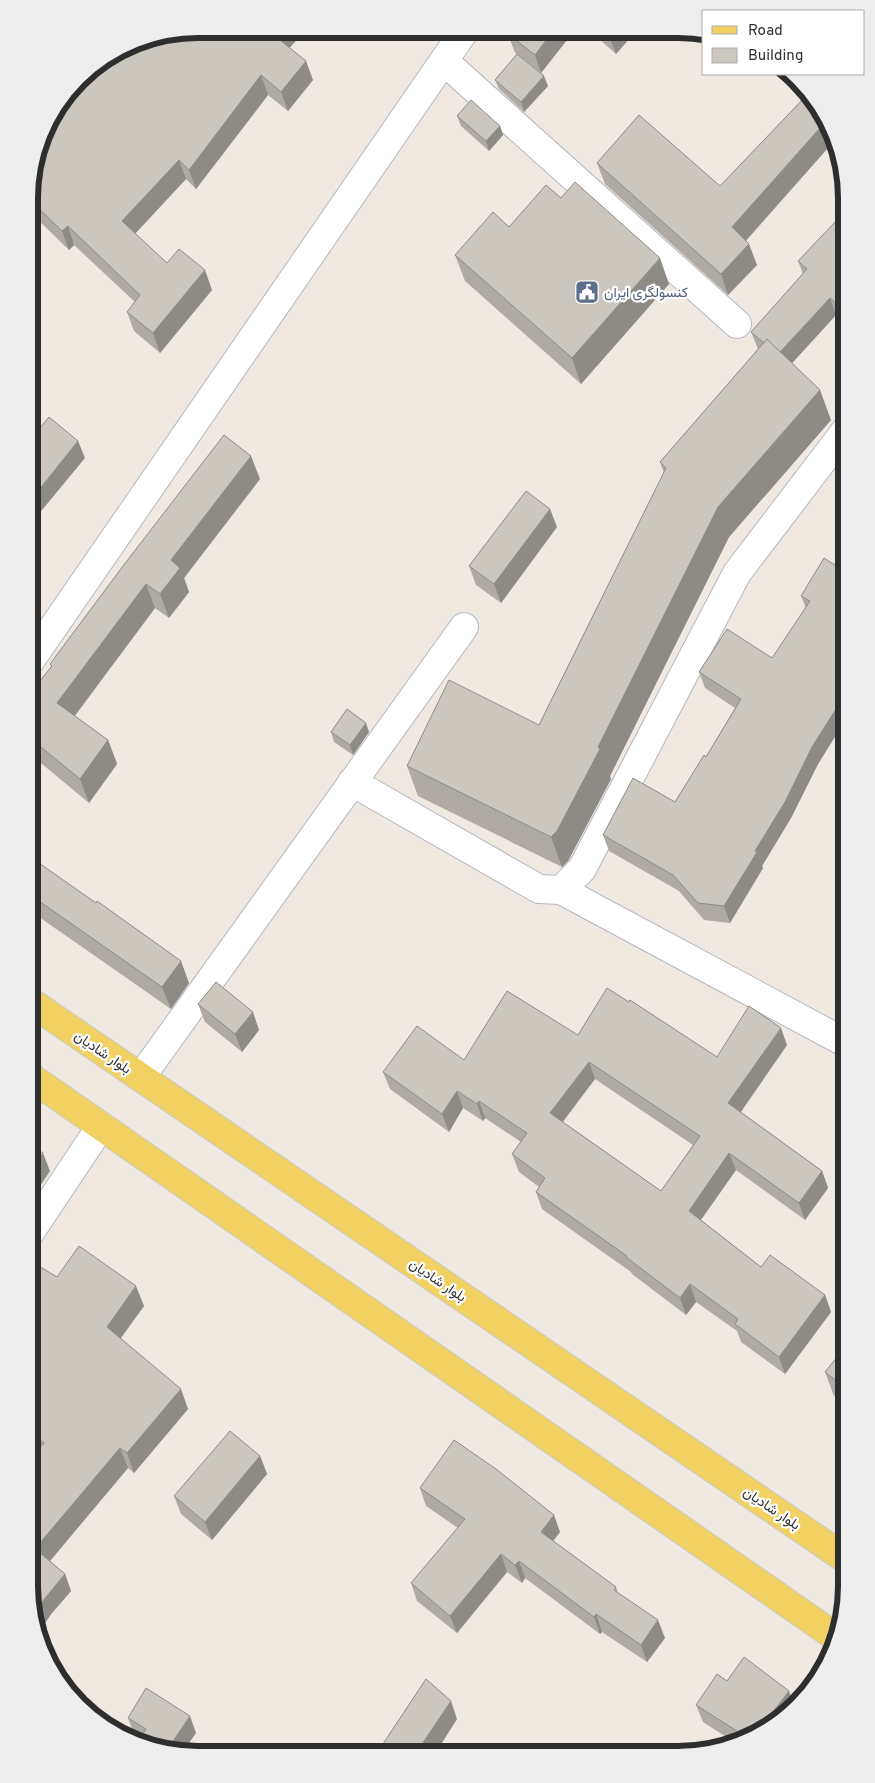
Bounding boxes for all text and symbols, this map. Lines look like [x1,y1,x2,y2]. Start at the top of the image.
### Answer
legend [702,10,865,75]
text: Road [748,22,783,41]
text: Building [748,47,803,66]
public building icon: کنسولگری ایران [574,279,600,305]
place label: کنسولگری ایران [604,285,688,302]
street label: بلوار شادیان [70,1028,134,1078]
street label: بلوار شادیان [405,1256,469,1306]
street label: بلوار شادیان [739,1484,803,1534]

